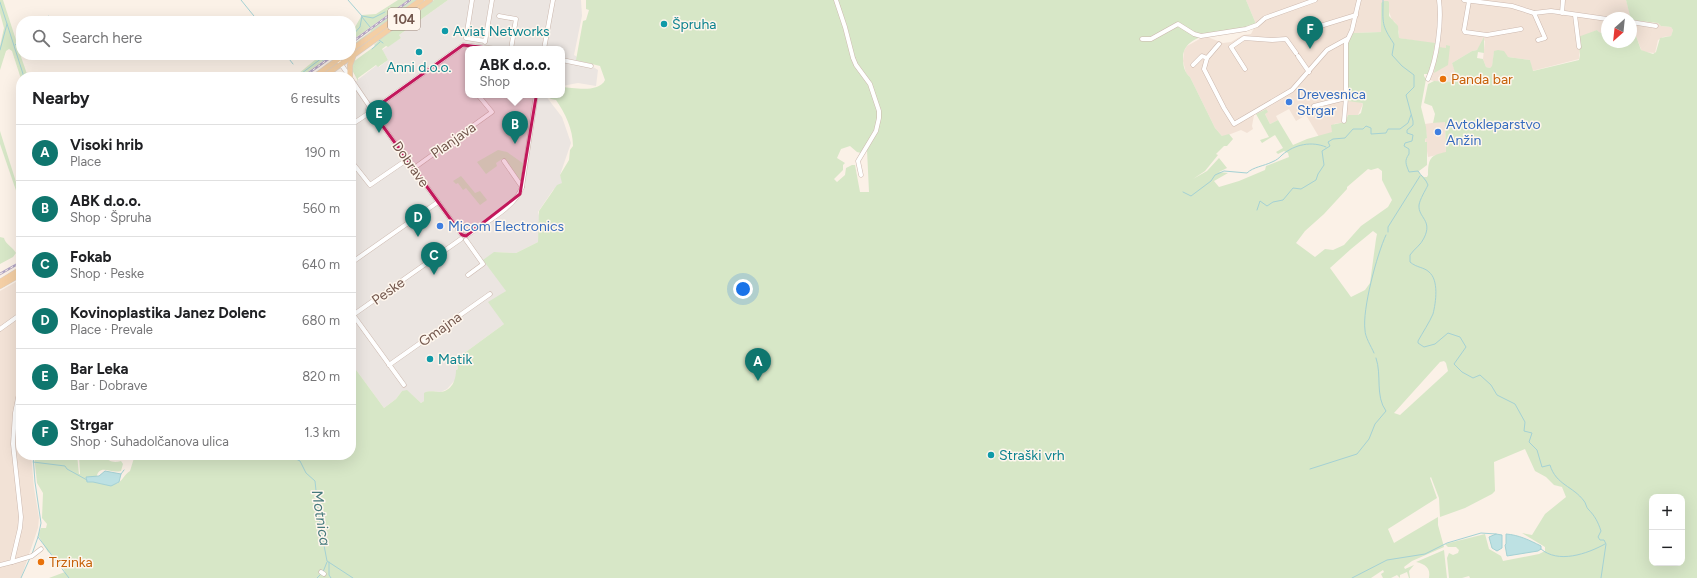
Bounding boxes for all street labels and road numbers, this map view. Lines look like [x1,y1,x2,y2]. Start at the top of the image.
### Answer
road number: 104 [388,8,420,30]
street label: Planjava [427,119,479,162]
street label: Dobrave [389,138,433,191]
street label: Peske [368,274,408,309]
street label: Gmajna [416,309,465,350]

